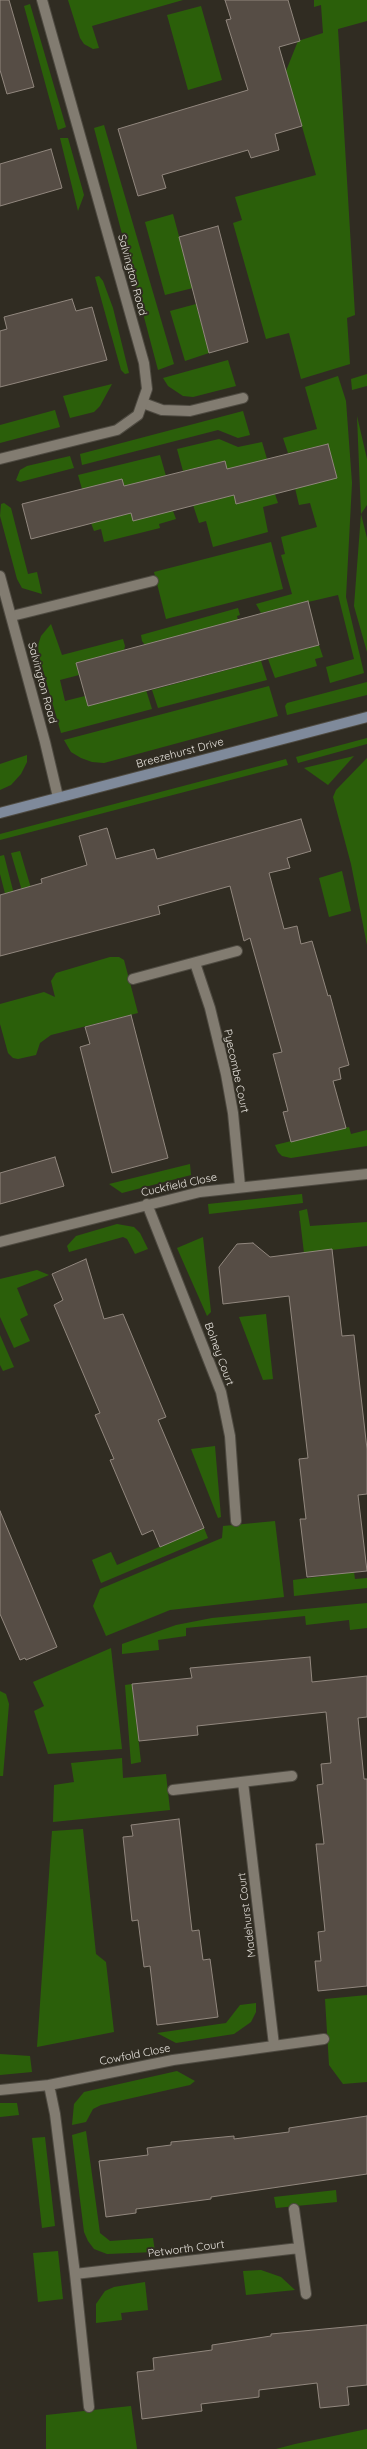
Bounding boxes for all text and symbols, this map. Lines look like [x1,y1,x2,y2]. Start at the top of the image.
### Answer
street label: Salvington Road [115,233,149,317]
street label: Salvington Road [25,641,59,725]
street label: Breezehurst Drive [135,735,225,771]
street label: Pyecombe Court [221,1028,251,1114]
street label: Cuckfield Close [140,1171,218,1199]
street label: Bolney Court [201,1321,237,1387]
street label: Madehurst Court [235,1872,259,1958]
street label: Cowfold Close [98,2042,172,2068]
street label: Petworth Court [147,2238,225,2260]

